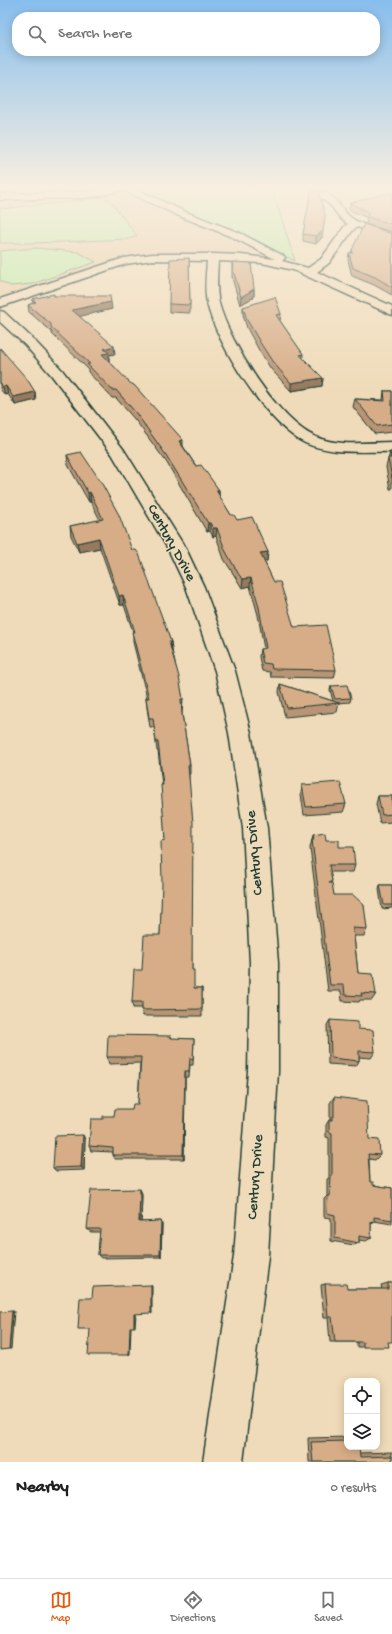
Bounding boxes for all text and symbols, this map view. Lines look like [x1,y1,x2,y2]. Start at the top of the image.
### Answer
search box [12,12,380,56]
icon: search [26,23,48,45]
text: Search here [58,25,132,43]
street label: Century Drive [142,501,200,585]
street label: Century Drive [242,810,268,896]
street label: Century Drive [244,1134,268,1220]
map controls [344,1378,380,1450]
button: locate [344,1378,380,1414]
button: layers [344,1414,380,1450]
text: Nearby [16,1478,69,1498]
text: 0 results [330,1481,376,1496]
tab: Map [50,1589,72,1625]
tab: Directions [171,1589,215,1625]
tab: Saved [314,1589,342,1625]

